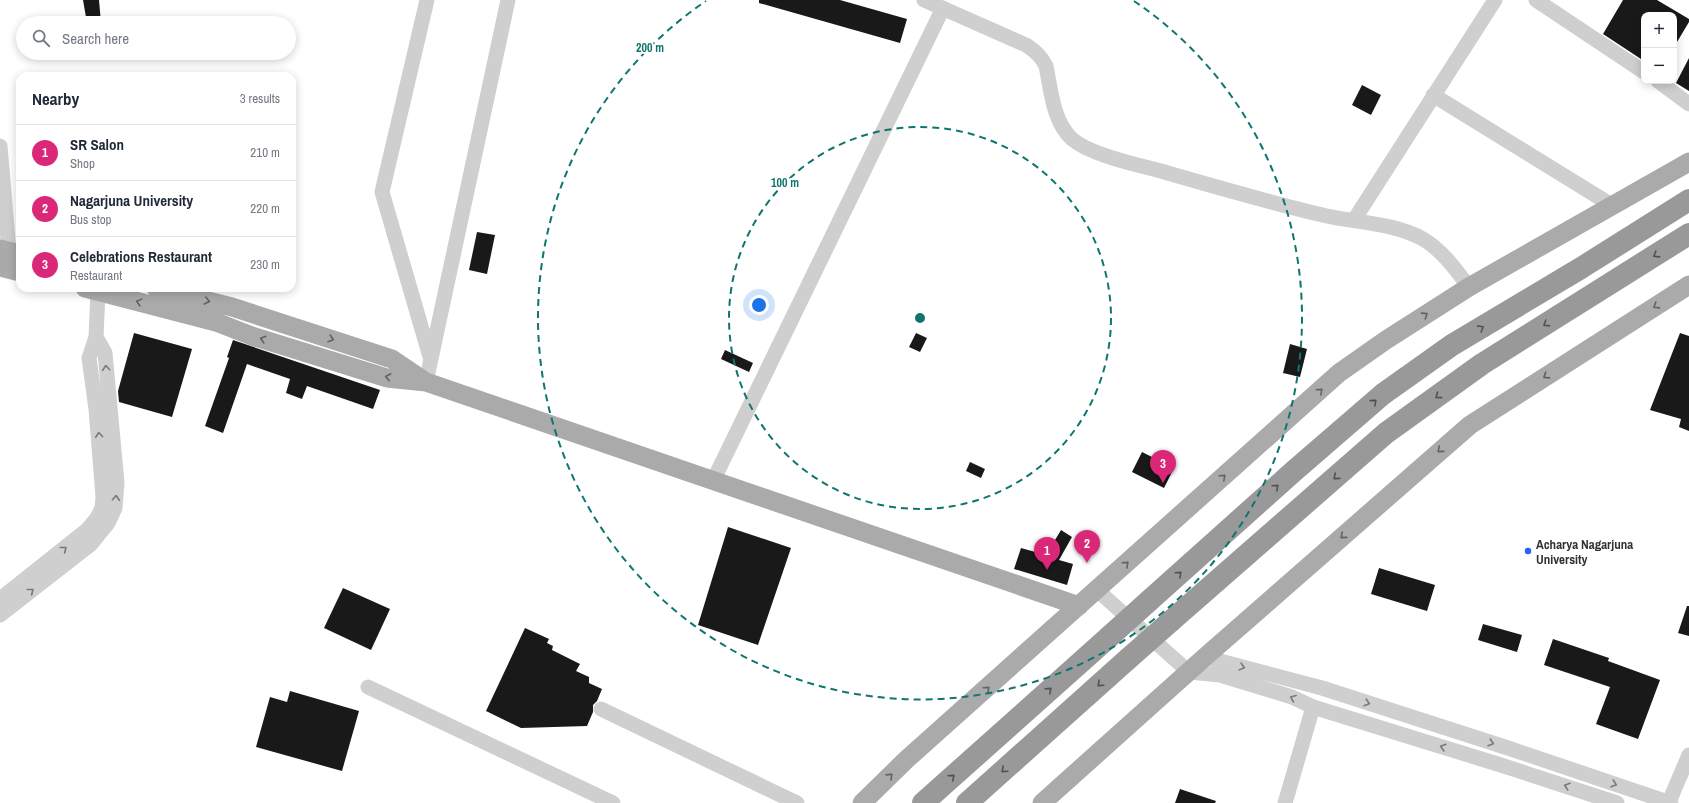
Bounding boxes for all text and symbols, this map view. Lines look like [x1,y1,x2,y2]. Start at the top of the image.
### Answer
map controls [1641,12,1677,84]
button: + [1641,12,1677,48]
search box [16,16,296,60]
icon: search [30,27,52,49]
text: Search here [62,28,129,49]
text: 200 m [636,40,664,56]
button: − [1641,48,1677,84]
text: Nearby [32,87,79,110]
text: 3 results [240,90,280,107]
text: SR Salon [70,134,124,155]
text: 1 [42,144,48,161]
text: 210 m [250,144,280,161]
text: Shop [70,155,95,172]
text: 100 m [771,175,799,191]
text: Nagarjuna University [70,190,193,211]
text: 2 [42,200,48,217]
text: 220 m [250,200,280,217]
text: Bus stop [70,211,111,228]
text: Celebrations Restaurant [70,246,212,267]
one-way arrow [1653,250,1660,257]
text: 3 [42,256,48,273]
text: 230 m [250,256,280,273]
text: Restaurant [70,267,122,284]
your location [749,295,769,315]
one-way arrow [204,296,210,304]
one-way arrow [136,298,143,307]
one-way arrow [1653,301,1660,309]
centre of rings [913,311,927,325]
one-way arrow [1421,313,1428,320]
one-way arrow [1543,319,1550,326]
one-way arrow [1477,325,1484,333]
one-way arrow [328,334,335,343]
one-way arrow [260,335,267,344]
one-way arrow [102,365,111,372]
one-way arrow [1543,371,1550,378]
one-way arrow [384,373,391,382]
one-way arrow [1315,388,1323,395]
one-way arrow [1435,391,1442,398]
one-way arrow [1370,400,1377,407]
one-way arrow [94,432,103,438]
one-way arrow [1438,446,1445,453]
pin: 3 [1150,450,1176,483]
one-way arrow [1333,472,1341,479]
one-way arrow [1218,475,1226,482]
one-way arrow [1271,485,1279,492]
one-way arrow [111,495,120,501]
pin: 2 [1074,530,1100,563]
one-way arrow [1340,531,1347,538]
place label: Acharya Nagarjuna University [1536,536,1633,568]
pin: 1 [1034,537,1060,570]
one-way arrow [59,546,66,553]
marker: Acharya Nagarjuna University [1523,546,1533,556]
one-way arrow [1121,561,1129,569]
one-way arrow [1174,571,1182,578]
one-way arrow [26,588,33,595]
one-way arrow [1239,662,1246,671]
one-way arrow [1098,679,1105,686]
one-way arrow [982,686,989,693]
one-way arrow [1044,688,1052,695]
one-way arrow [1289,695,1296,703]
one-way arrow [1363,698,1370,707]
one-way arrow [1487,738,1494,747]
one-way arrow [1440,743,1447,752]
one-way arrow [1001,766,1008,773]
one-way arrow [885,773,893,781]
one-way arrow [947,774,955,782]
one-way arrow [1611,779,1618,788]
one-way arrow [1563,783,1570,791]

